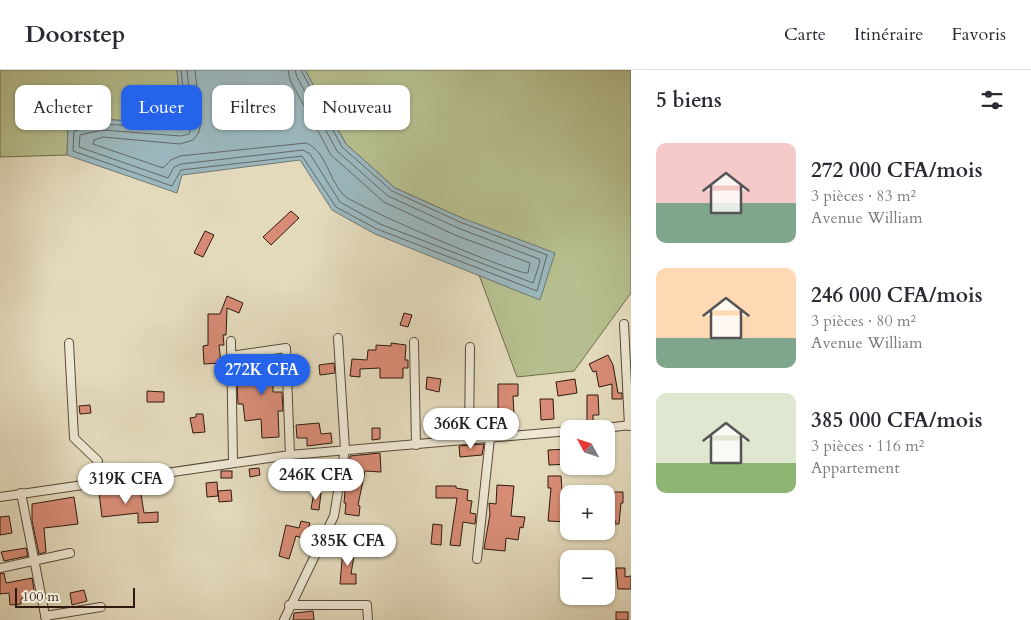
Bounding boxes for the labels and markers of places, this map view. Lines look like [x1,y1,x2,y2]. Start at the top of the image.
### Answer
pin: 272K CFA [210,354,314,396]
pin: 366K CFA [419,408,523,450]
pin: 246K CFA [264,458,368,501]
pin: 319K CFA [74,462,178,505]
pin: 385K CFA [296,524,400,567]

